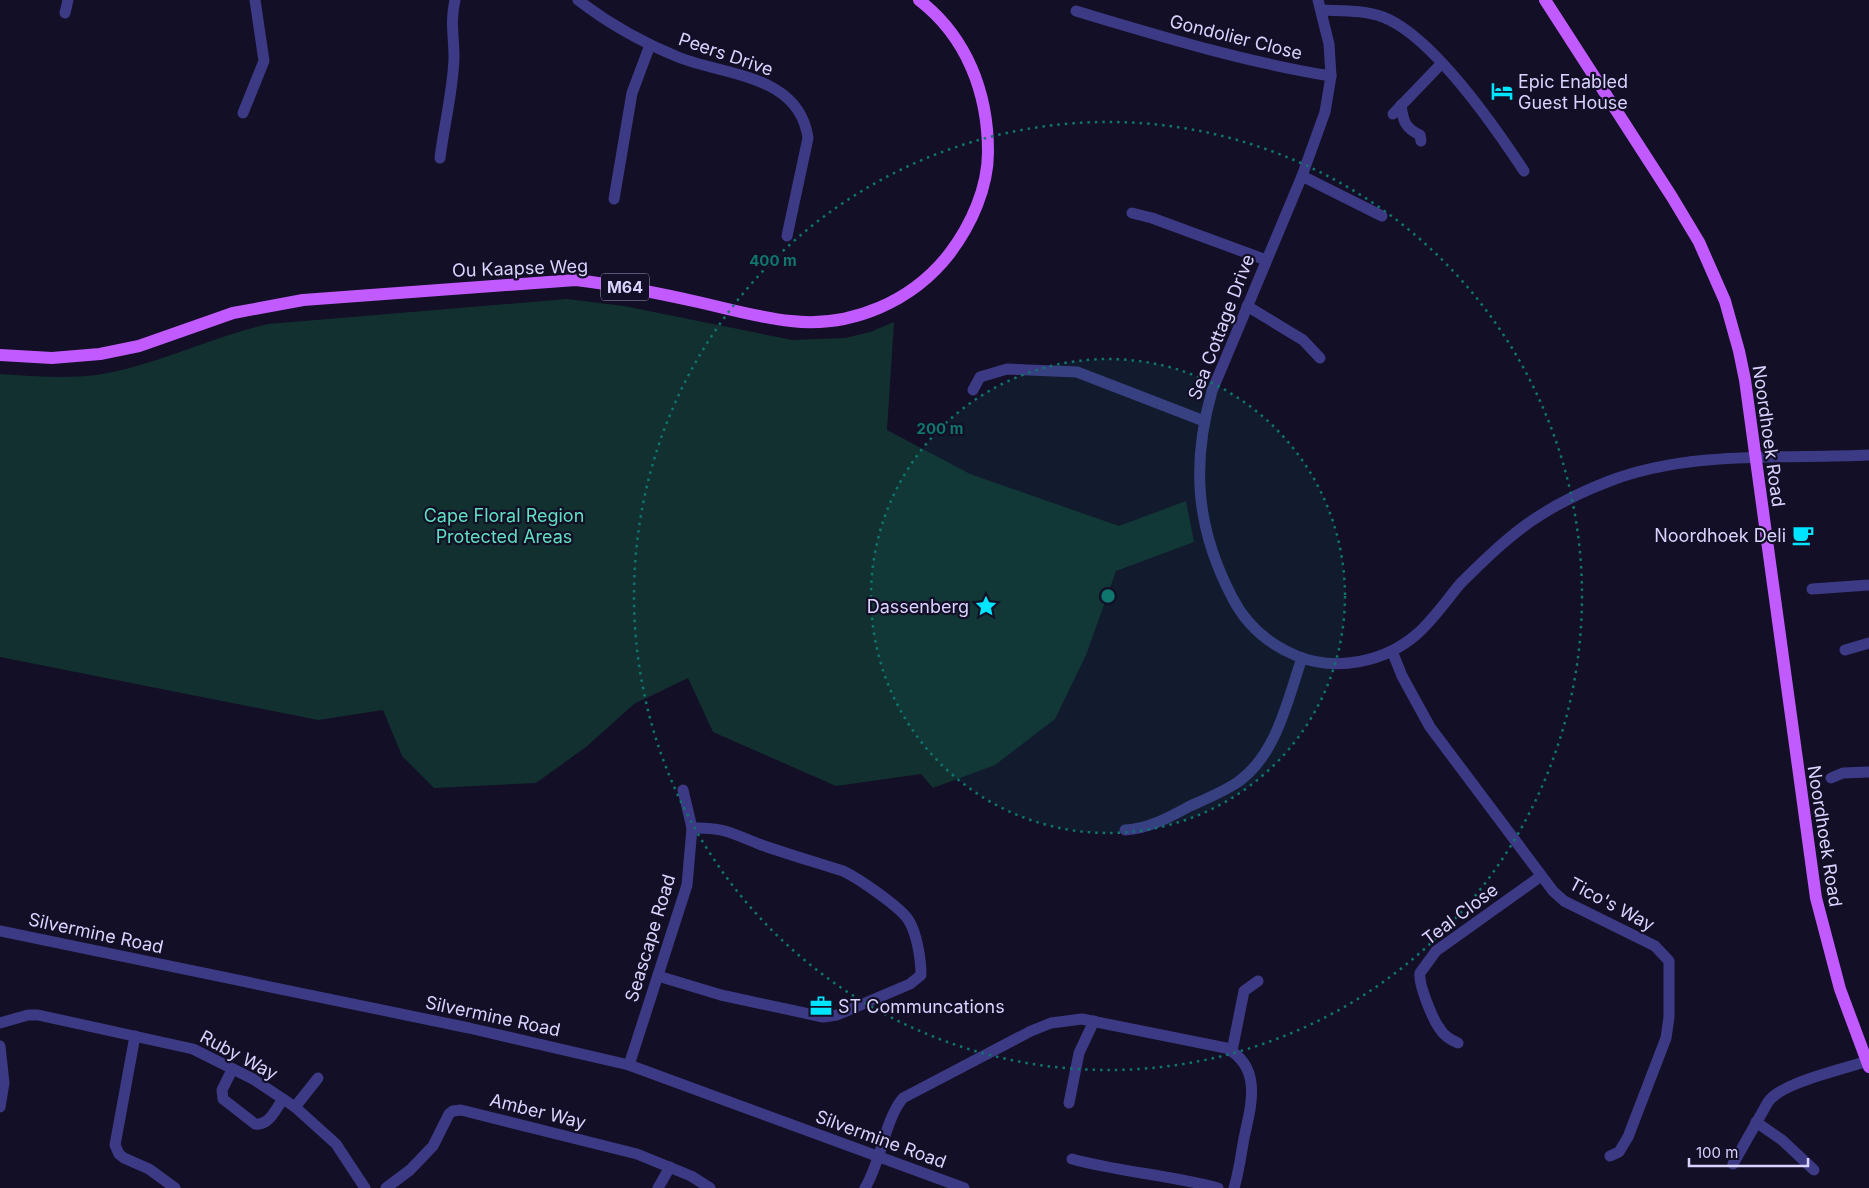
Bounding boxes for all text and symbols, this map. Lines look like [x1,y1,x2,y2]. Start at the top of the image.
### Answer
street label: Gondolier Close [1167,10,1305,64]
street label: Peers Drive [676,28,776,80]
place label: Epic Enabled Guest House [1518,71,1628,113]
hotel icon: Epic Enabled Guest House [1489,78,1515,104]
text: 400 m [749,251,797,270]
street label: Sea Cottage Drive [1184,251,1258,403]
street label: Ou Kaapse Weg [452,255,588,281]
road number: M64 [601,274,649,300]
street label: Noordhoek Road [1749,364,1789,508]
text: 200 m [917,419,963,438]
park label: Cape Floral Region Protected Areas [424,505,584,547]
cafe icon: Noordhoek Deli [1790,522,1816,548]
place label: Noordhoek Deli [1654,525,1786,546]
centre of rings [1099,587,1117,605]
place icon: Dassenberg [973,593,999,619]
place label: Dassenberg [867,596,969,617]
street label: Noordhoek Road [1803,764,1847,908]
street label: Seascape Road [621,872,679,1004]
street label: Tico's Way [1566,873,1658,935]
street label: Teal Close [1418,879,1502,949]
street label: Silvermine Road [27,908,165,958]
street label: Silvermine Road [424,991,562,1041]
office icon: ST Communcations [808,993,834,1019]
place label: ST Communcations [838,996,1005,1017]
street label: Ruby Way [197,1026,281,1084]
street label: Amber Way [488,1089,588,1133]
street label: Silvermine Road [813,1106,949,1172]
scale bar [1689,1136,1808,1168]
text: 100 m [1696,1143,1738,1162]

